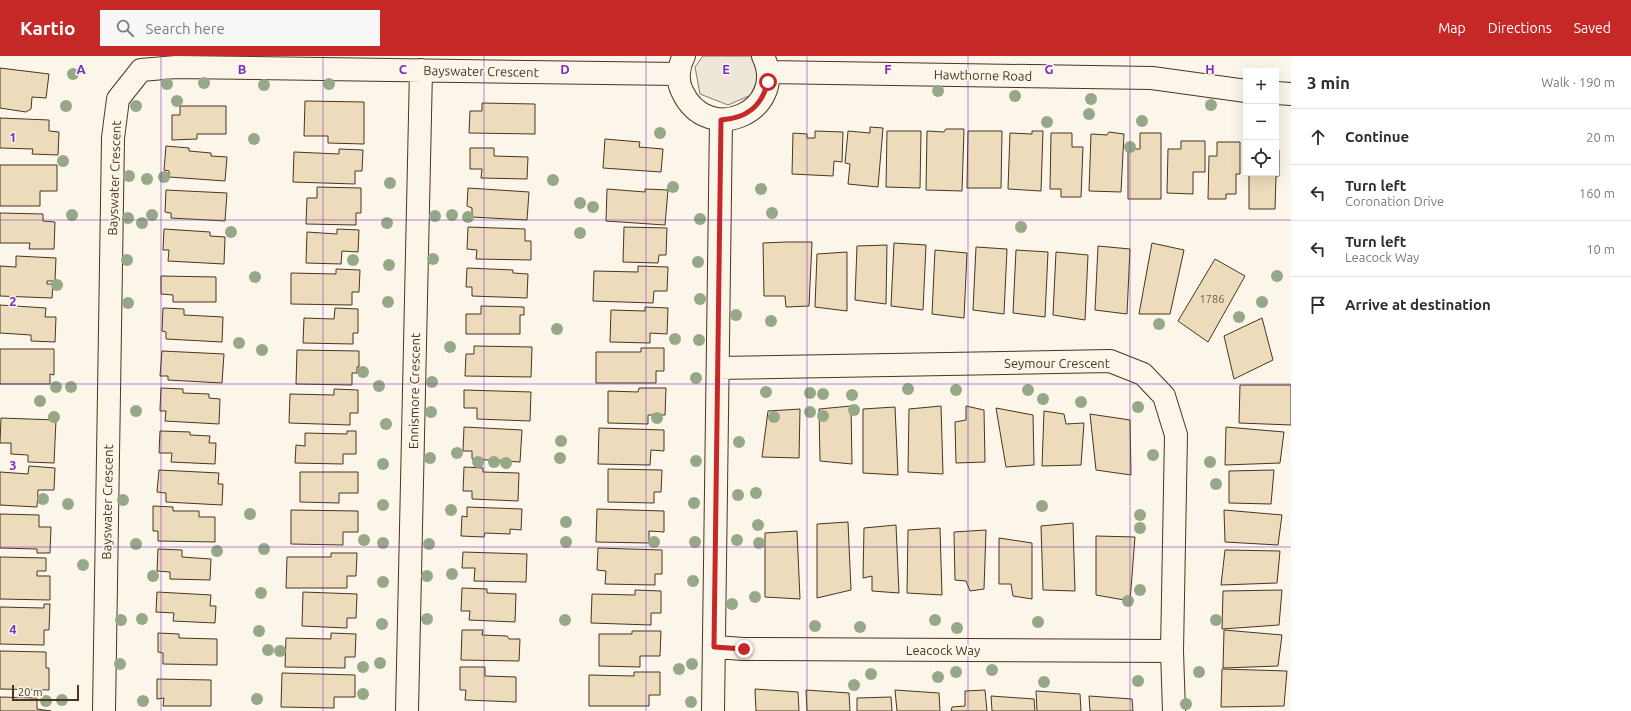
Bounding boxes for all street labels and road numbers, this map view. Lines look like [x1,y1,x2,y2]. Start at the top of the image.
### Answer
street label: Bayswater Crescent [423,63,539,79]
street label: Hawthorne Road [934,67,1032,83]
street label: Bayswater Crescent [105,120,123,236]
street label: Ennismore Crescent [406,333,422,449]
street label: Seymour Crescent [1004,356,1110,370]
street label: Bayswater Crescent [99,444,115,560]
street label: Leacock Way [906,643,980,657]

